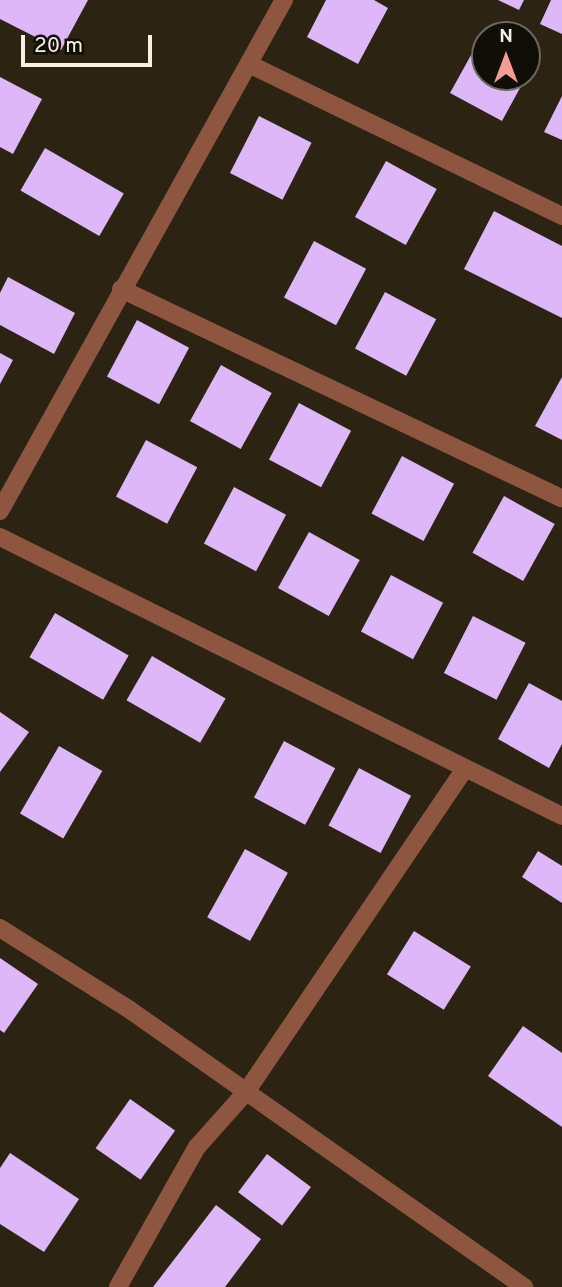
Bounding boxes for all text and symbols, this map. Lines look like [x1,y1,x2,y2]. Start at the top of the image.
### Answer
scale bar [24,21,156,65]
north arrow [471,21,541,91]
text: N [499,25,513,49]
text: 20 m [34,33,83,60]

